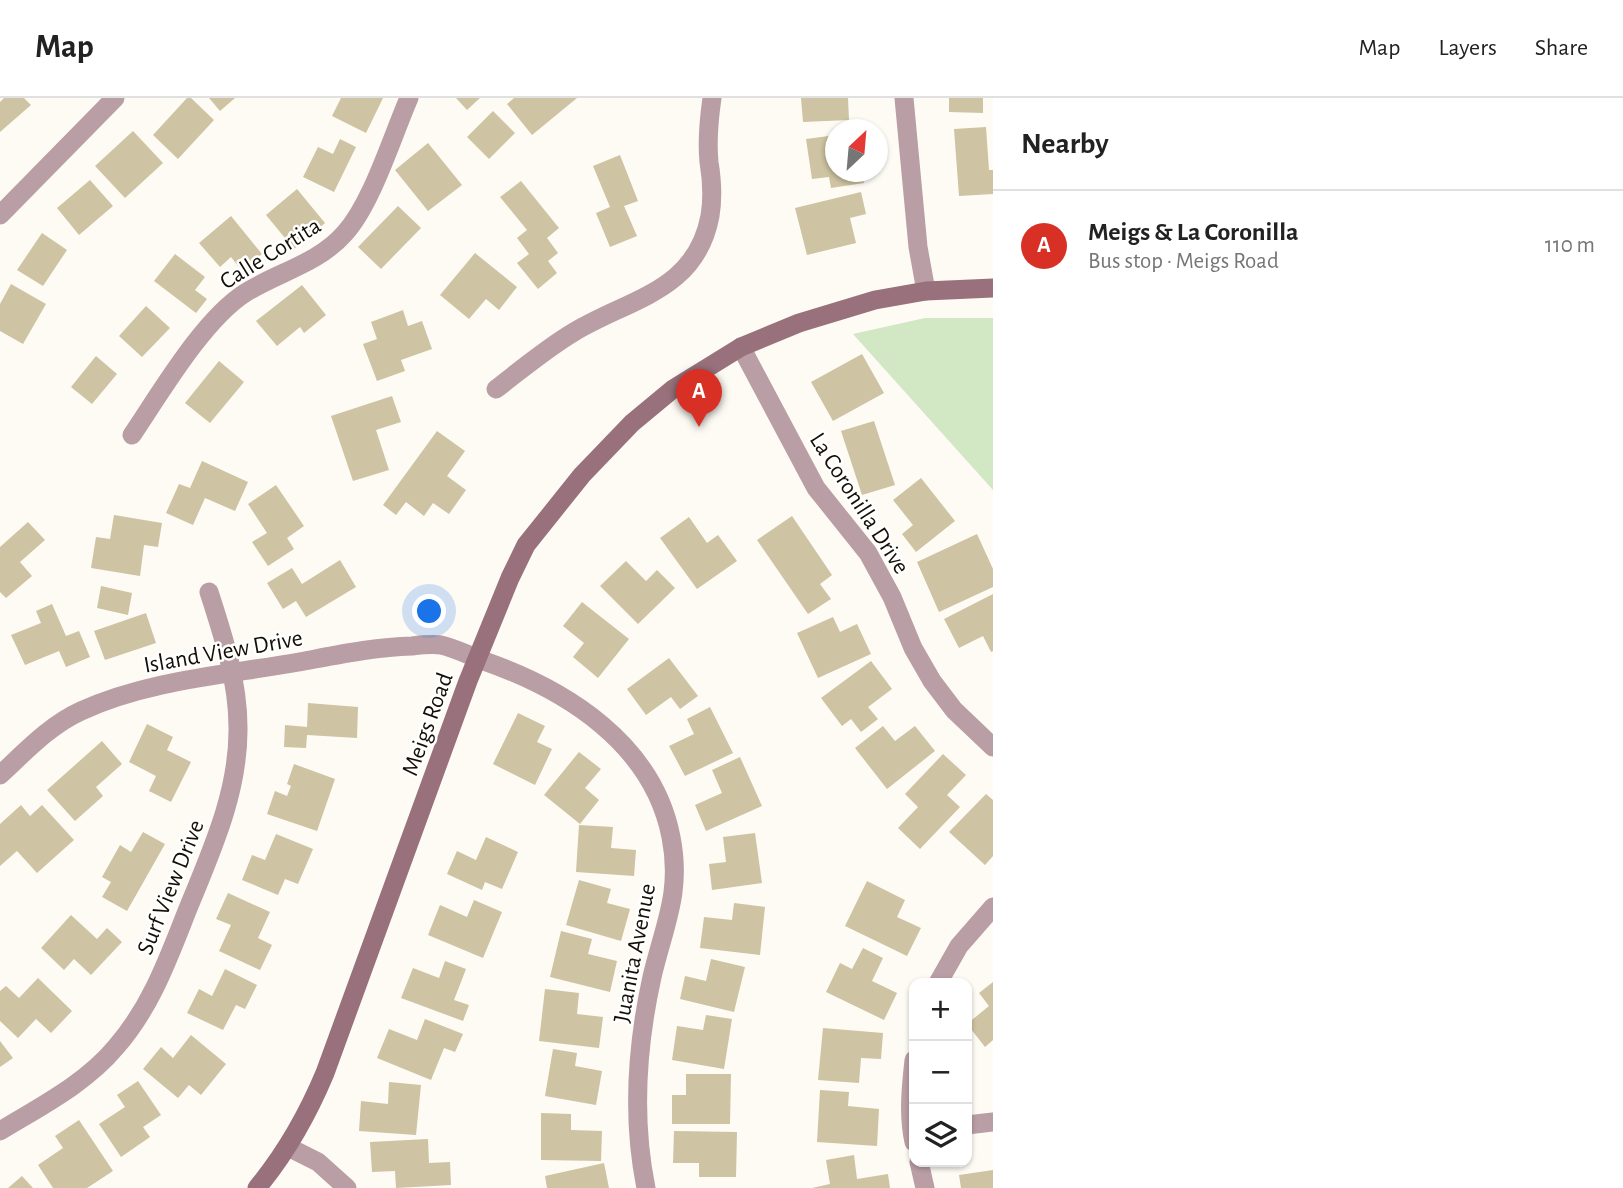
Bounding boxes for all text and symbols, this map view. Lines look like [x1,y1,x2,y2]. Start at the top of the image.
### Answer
text: Map [35,31,94,64]
text: Map [1358,36,1400,60]
text: Layers [1438,36,1497,60]
text: Share [1535,36,1588,60]
north arrow [825,119,888,182]
text: Nearby [1021,129,1109,159]
street label: Calle Cortita [216,213,325,294]
text: Meigs & La Coronilla [1088,219,1299,245]
text: A [1037,234,1051,257]
text: 110 m [1545,234,1595,257]
text: Bus stop · Meigs Road [1088,250,1279,273]
pin: A [676,369,722,427]
street label: La Coronilla Drive [805,429,914,578]
your location [412,594,446,628]
street label: Island View Drive [142,626,304,678]
street label: Meigs Road [398,670,458,779]
street label: Surf View Drive [133,817,209,958]
street label: Juanita Avenue [610,882,660,1025]
map controls [909,978,972,1167]
button: + [909,978,972,1041]
button: − [909,1041,972,1104]
button: layers [909,1104,972,1167]

